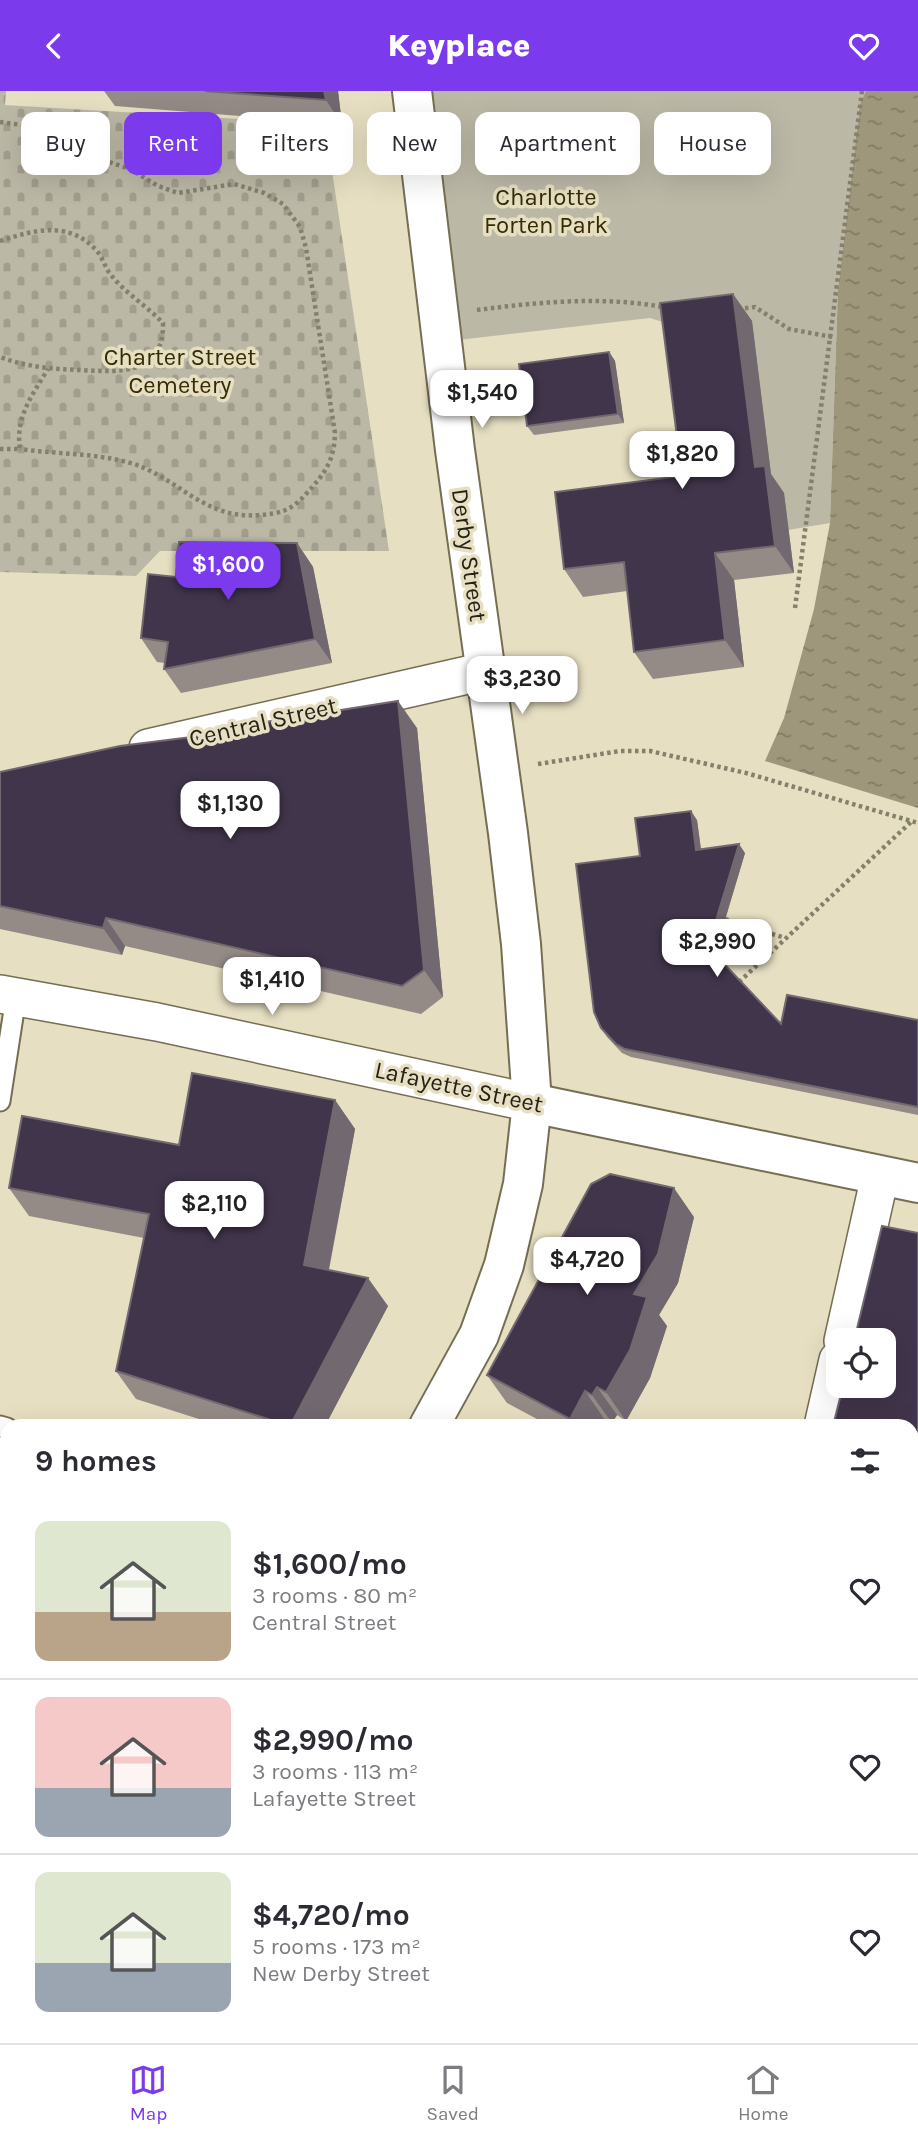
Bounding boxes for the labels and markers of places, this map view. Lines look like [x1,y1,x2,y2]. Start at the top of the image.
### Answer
pin: $1,540 [425,371,539,430]
pin: $1,820 [625,431,739,491]
pin: $1,600 [171,543,285,602]
pin: $3,230 [465,657,579,716]
pin: $1,130 [173,781,287,841]
pin: $2,990 [660,919,774,979]
pin: $1,410 [215,957,329,1017]
pin: $2,110 [157,1181,271,1241]
pin: $4,720 [530,1237,644,1297]

